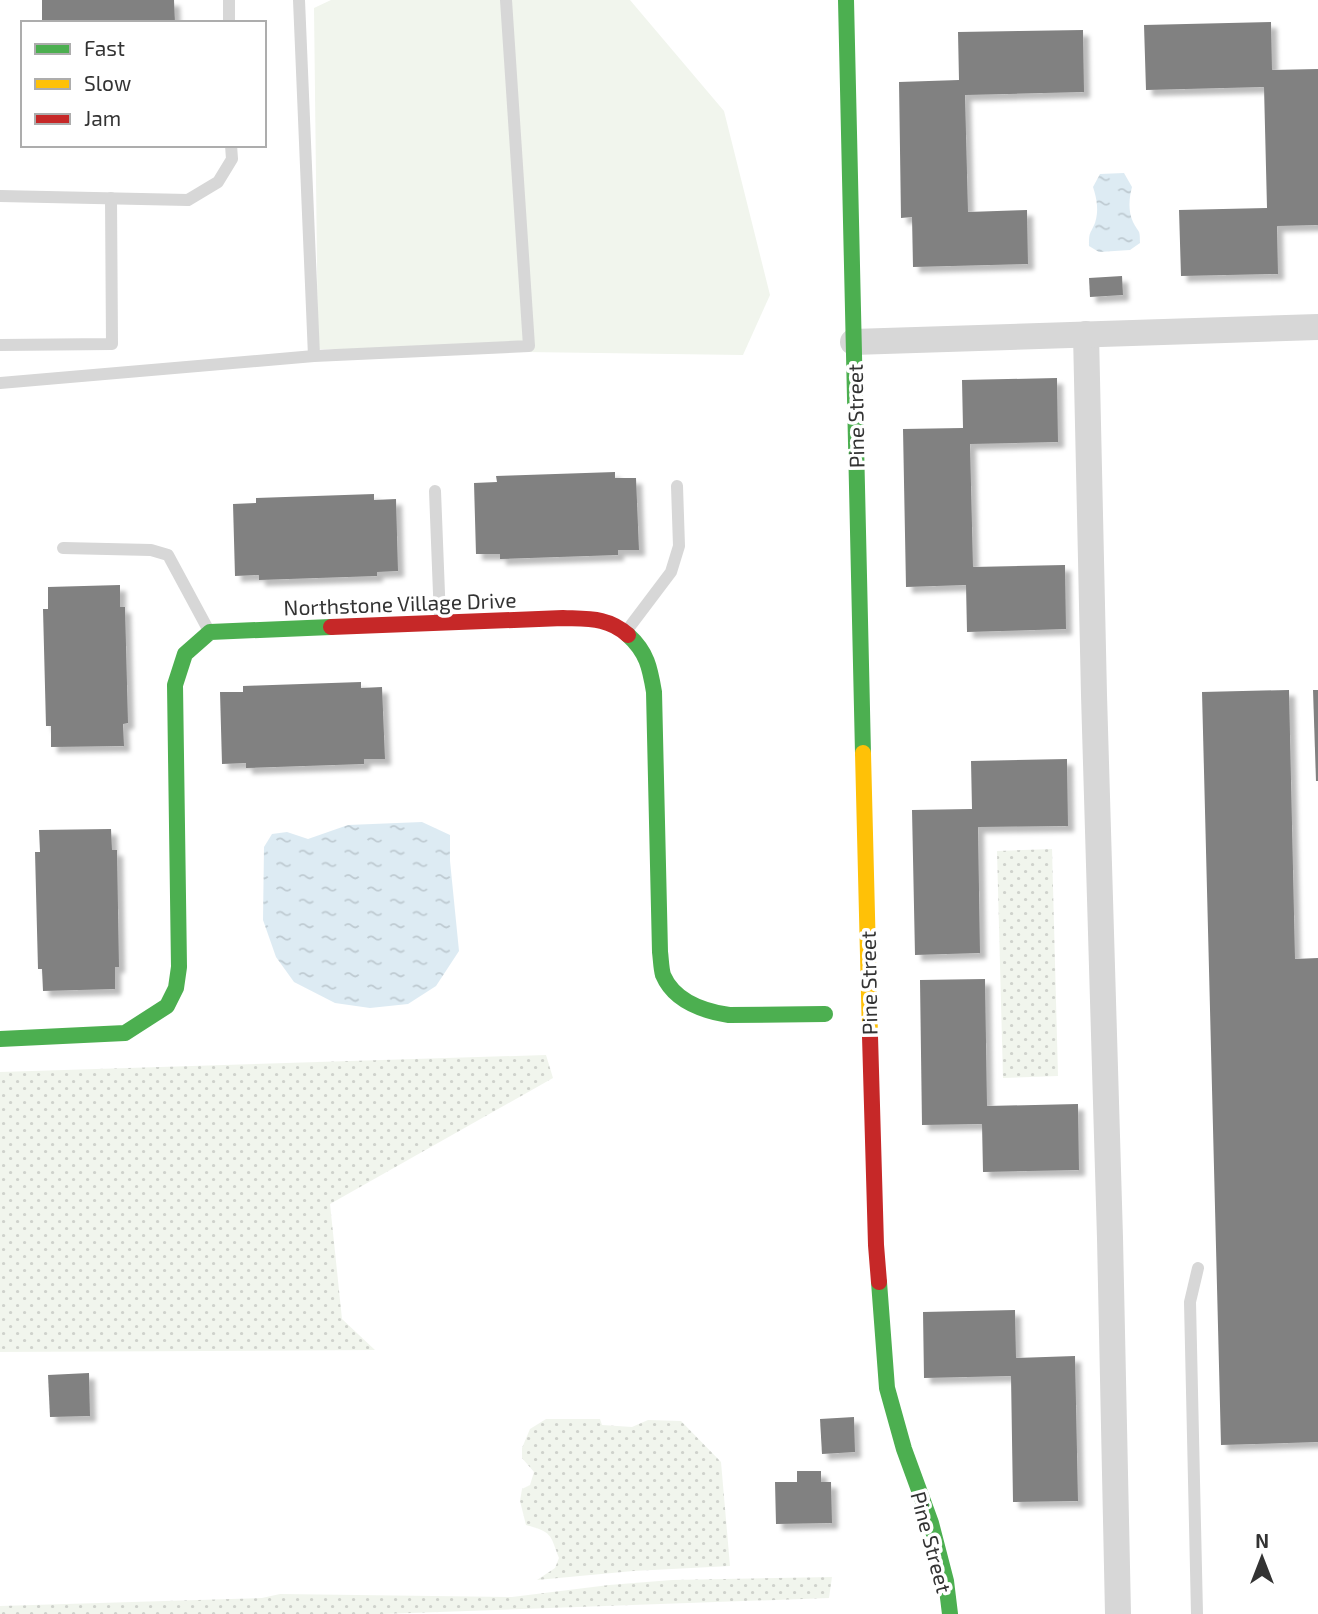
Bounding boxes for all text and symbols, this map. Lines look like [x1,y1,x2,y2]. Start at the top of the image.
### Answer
legend [21,21,266,147]
text: Fast [84,35,125,60]
text: Slow [84,70,131,95]
text: Jam [84,105,121,130]
street label: Pine Street [842,364,868,468]
street label: Northstone Village Drive [283,586,517,620]
street label: Pine Street [855,931,881,1035]
street label: Pine Street [906,1488,958,1596]
north arrow [1227,1523,1297,1593]
text: N [1255,1529,1269,1552]

